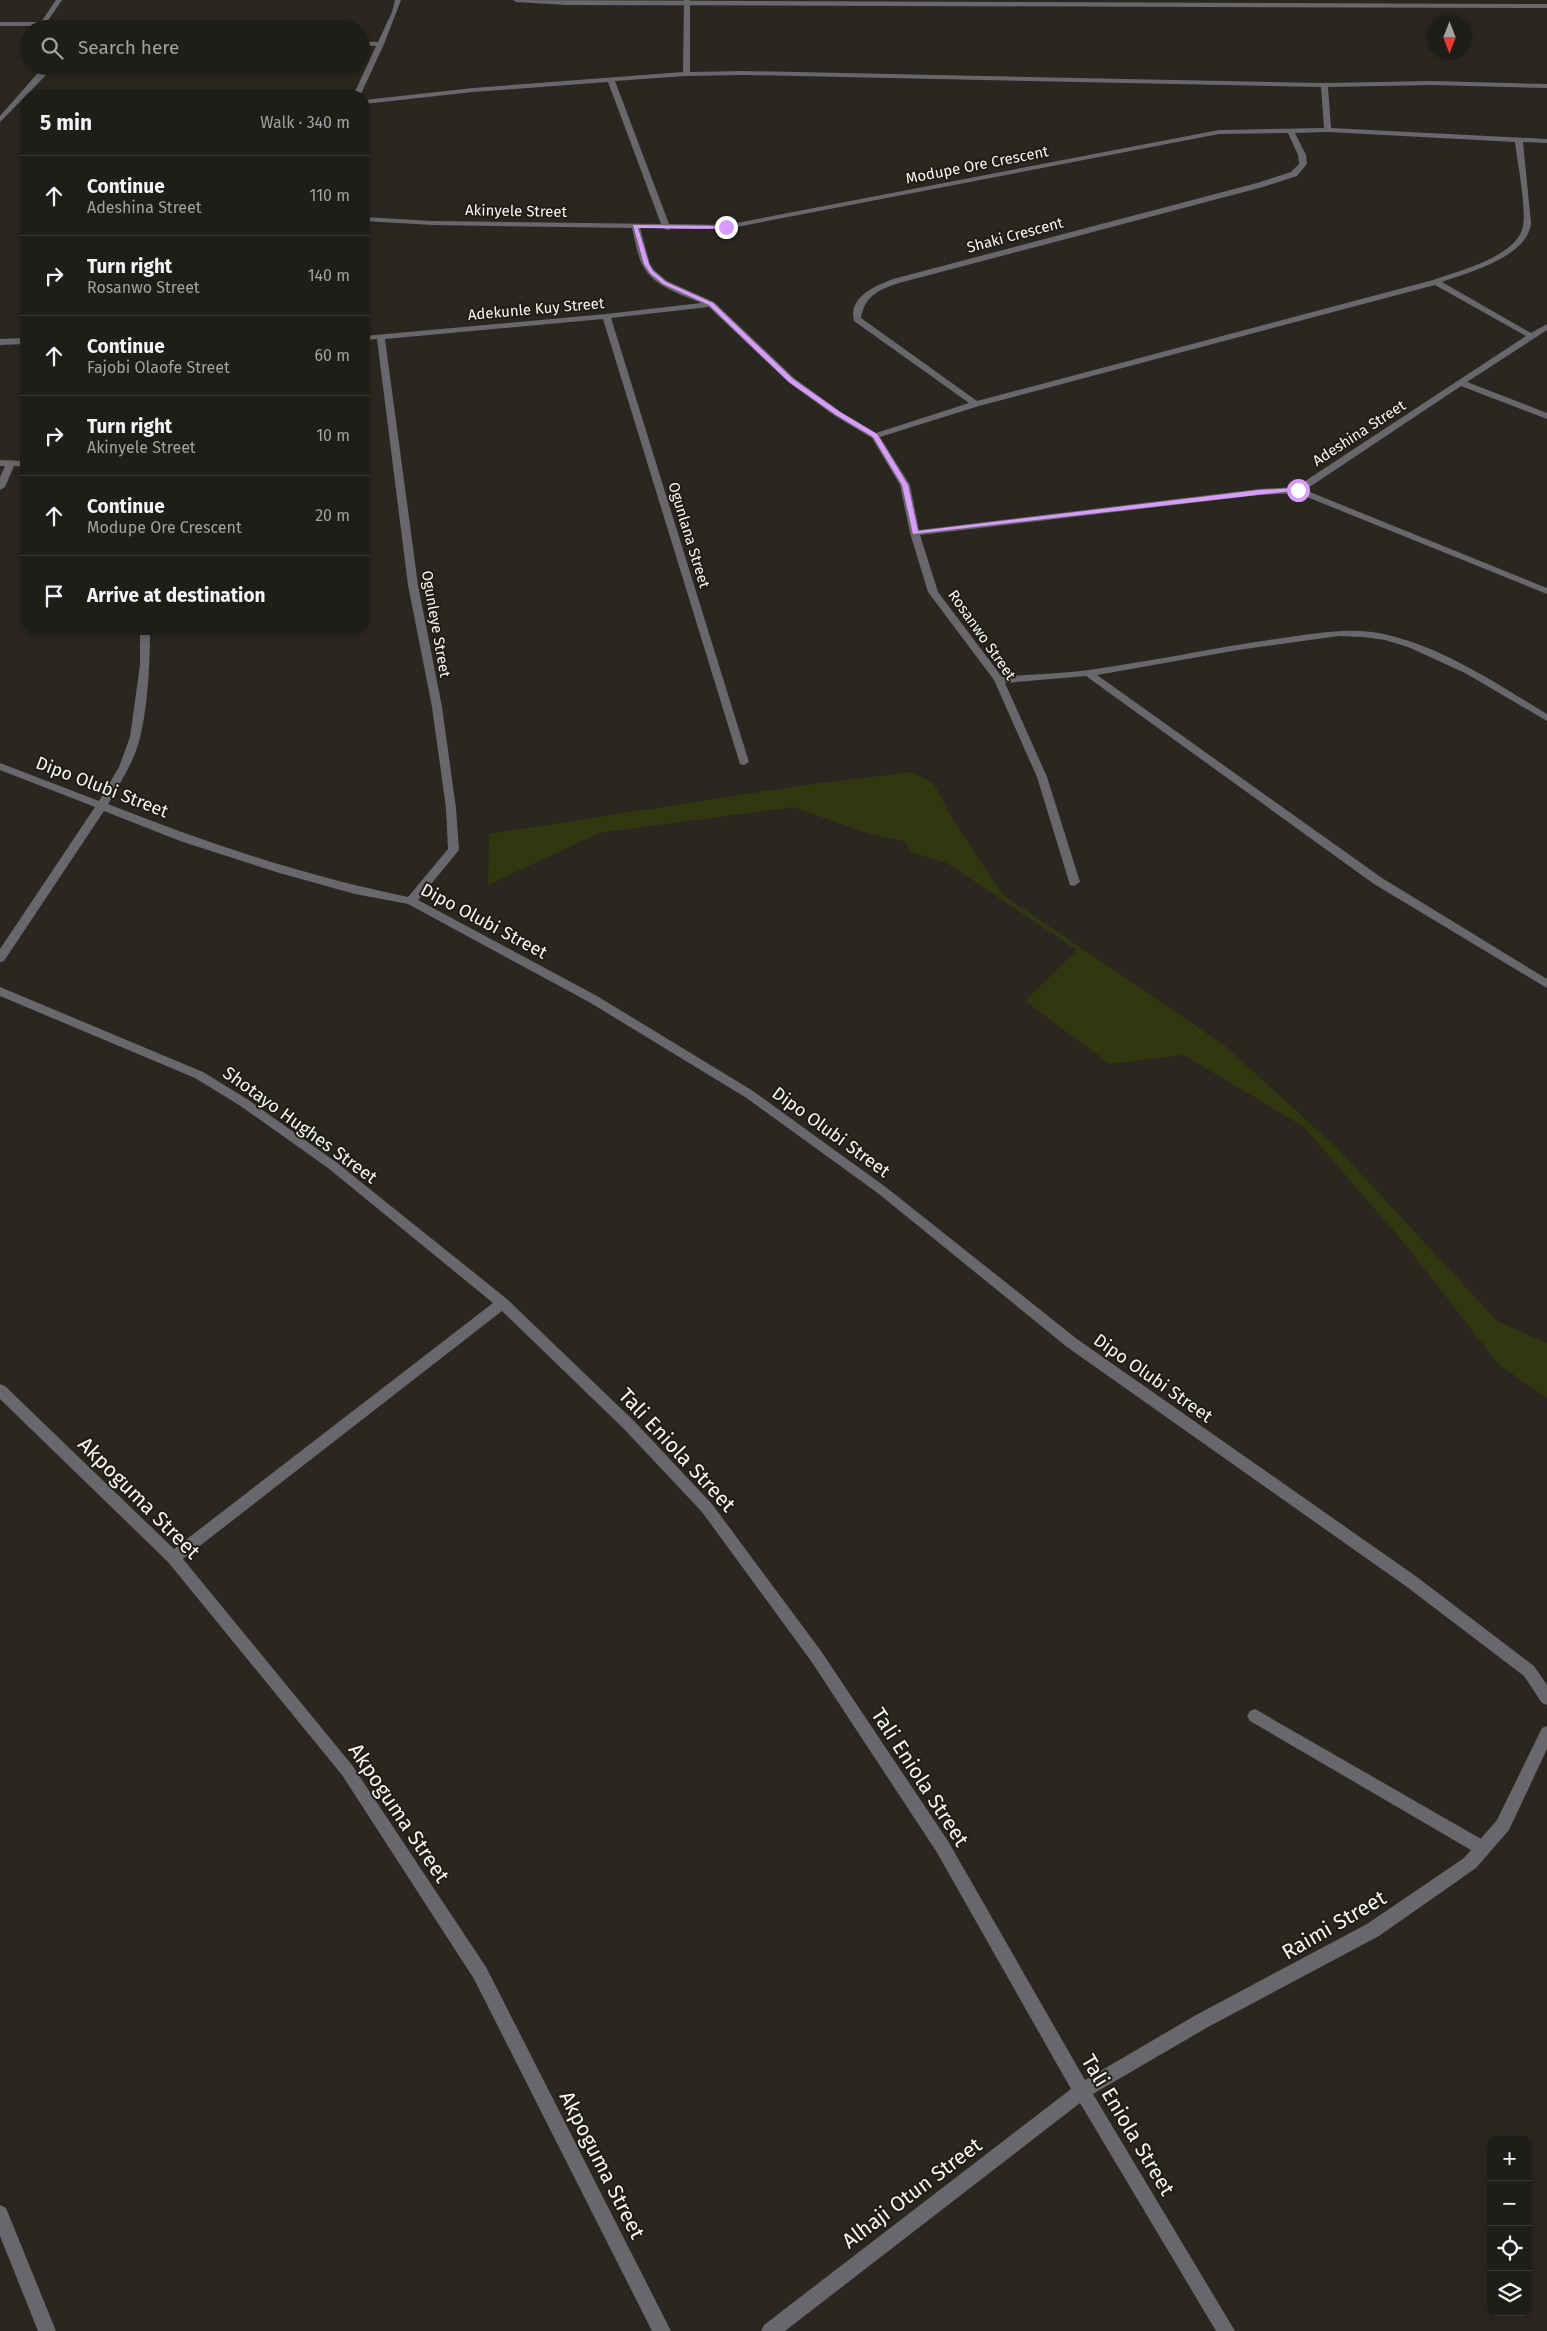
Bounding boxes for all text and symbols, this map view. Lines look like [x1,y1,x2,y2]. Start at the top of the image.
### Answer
north arrow [1427,15,1472,60]
search box [20,20,370,75]
icon: search [38,34,66,62]
text: Search here [78,36,179,59]
text: 5 min [40,110,92,136]
text: Walk · 340 m [260,113,350,132]
street label: Modupe Ore Crescent [904,142,1050,188]
text: Continue [87,175,165,198]
icon: ahead [40,182,68,210]
text: 110 m [309,186,350,205]
text: Adeshina Street [87,198,202,217]
street label: Akinyele Street [465,201,568,221]
street label: Shaki Crescent [965,213,1066,257]
route end [715,216,738,239]
text: Turn right [87,255,172,278]
icon: right [40,262,68,290]
text: 140 m [308,266,350,285]
text: Rosanwo Street [87,278,200,297]
street label: Adekunle Kuy Street [467,294,605,324]
text: Continue [87,335,165,358]
icon: ahead [40,342,68,370]
text: 60 m [315,346,350,365]
text: Fajobi Olaofe Street [87,358,230,377]
street label: Adeshina Street [1309,396,1409,470]
text: Turn right [87,415,172,438]
icon: right [40,422,68,450]
text: 10 m [316,426,350,445]
text: Akinyele Street [87,438,196,457]
route start [1287,479,1310,502]
street label: Ogunlana Street [664,480,714,591]
text: Continue [87,495,165,518]
icon: ahead [40,502,68,530]
text: 20 m [315,506,350,525]
text: Modupe Ore Crescent [87,518,242,537]
street label: Ogunleye Street [418,569,454,679]
icon: arrive [40,582,68,610]
text: Arrive at destination [87,584,266,607]
street label: Rosanwo Street [944,587,1020,684]
street label: Dipo Olubi Street [33,752,172,823]
street label: Dipo Olubi Street [417,878,552,964]
street label: Shotayo Hughes Street [219,1062,382,1189]
street label: Dipo Olubi Street [768,1082,895,1182]
street label: Dipo Olubi Street [1089,1329,1217,1428]
street label: Tali Eniola Street [613,1383,741,1518]
street label: Akpoguma Street [72,1431,206,1565]
street label: Tali Eniola Street [865,1703,975,1852]
street label: Akpoguma Street [343,1738,455,1888]
street label: Raimi Street [1277,1884,1391,1965]
street label: Tali Eniola Street [1076,2050,1181,2201]
street label: Akpoguma Street [554,2087,651,2244]
street label: Alhaji Otun Street [837,2132,987,2254]
map controls [1487,2136,1532,2316]
button: + [1487,2136,1532,2181]
button: − [1487,2181,1532,2226]
button: locate [1487,2226,1532,2271]
button: layers [1487,2271,1532,2316]

